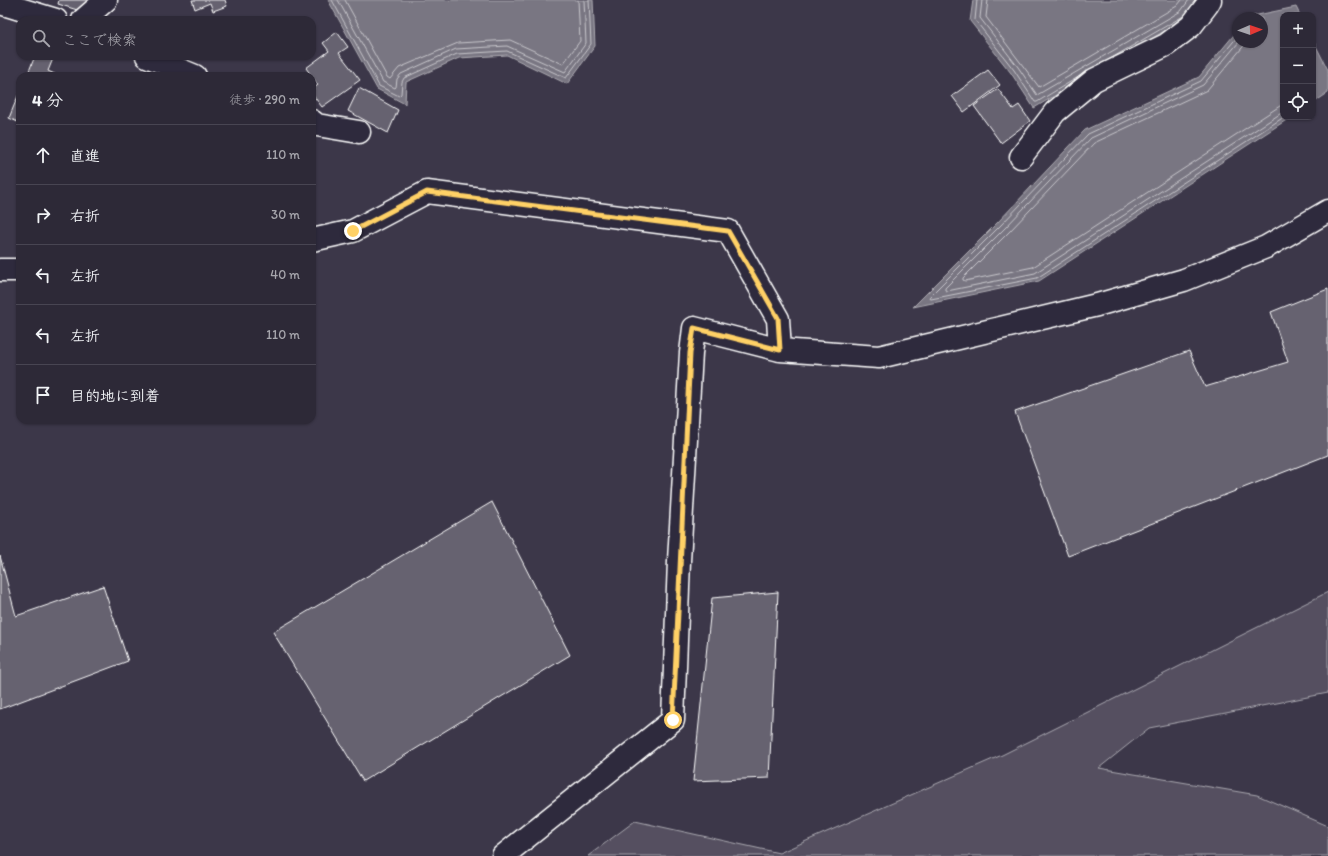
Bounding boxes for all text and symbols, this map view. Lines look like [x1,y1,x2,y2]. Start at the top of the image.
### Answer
north arrow [1232,12,1268,48]
map controls [1280,12,1316,120]
button: + [1280,12,1316,48]
search box [16,16,316,60]
icon: search [30,27,52,49]
text: ここで検索 [62,31,137,49]
button: − [1280,48,1316,84]
button: locate [1280,84,1316,120]
text: 4 分 [32,90,63,110]
text: 徒歩 · 290 m [230,92,300,107]
icon: ahead [32,144,54,166]
text: 直進 [70,147,100,165]
text: 110 m [266,147,300,162]
icon: right [32,204,54,226]
text: 右折 [70,207,100,225]
text: 30 m [271,207,300,222]
route end [344,222,362,240]
icon: left [32,264,54,286]
text: 左折 [70,267,100,285]
text: 40 m [270,267,300,282]
icon: left [32,324,54,346]
text: 左折 [70,327,100,345]
text: 110 m [266,327,300,342]
icon: arrive [32,384,54,406]
text: 目的地に到着 [70,387,160,405]
route start [664,711,682,729]

